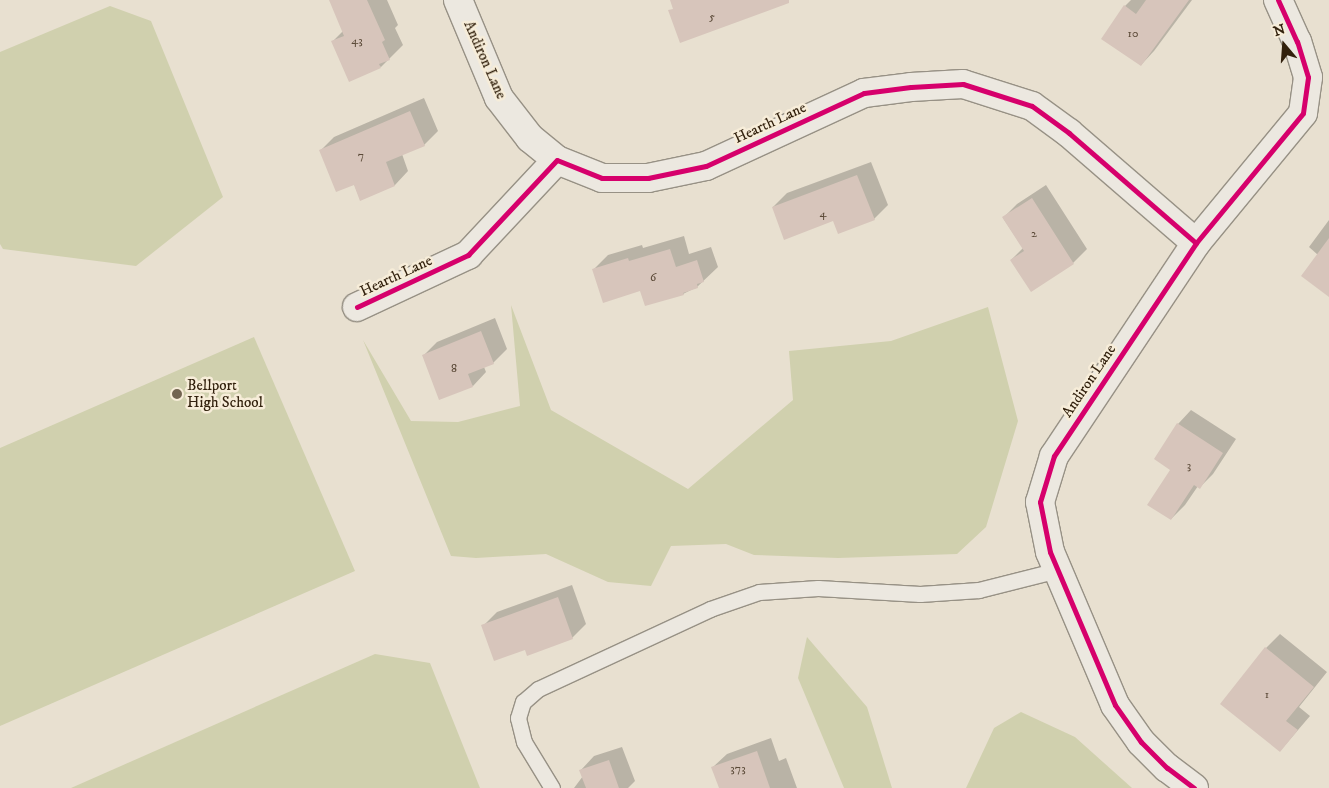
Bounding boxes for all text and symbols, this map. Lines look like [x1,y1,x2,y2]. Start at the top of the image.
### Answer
house number: 5 [709,10,715,24]
street label: Andiron Lane [460,18,510,102]
north arrow [1259,20,1309,70]
text: N [1271,20,1288,41]
house number: 10 [1128,27,1138,41]
house number: 43 [351,34,363,48]
street label: Hearth Lane [731,98,809,148]
house number: 7 [358,149,364,163]
house number: 4 [820,207,826,221]
house number: 2 [1031,227,1037,241]
street label: Hearth Lane [357,251,435,301]
house number: 6 [650,271,656,285]
street label: Andiron Lane [1058,341,1120,421]
house number: 8 [451,362,457,376]
place label: Bellport High School [187,376,263,411]
marker: Bellport High School [171,388,183,400]
house number: 3 [1187,459,1191,473]
house number: 1 [1265,688,1269,702]
house number: 373 [730,762,746,776]

